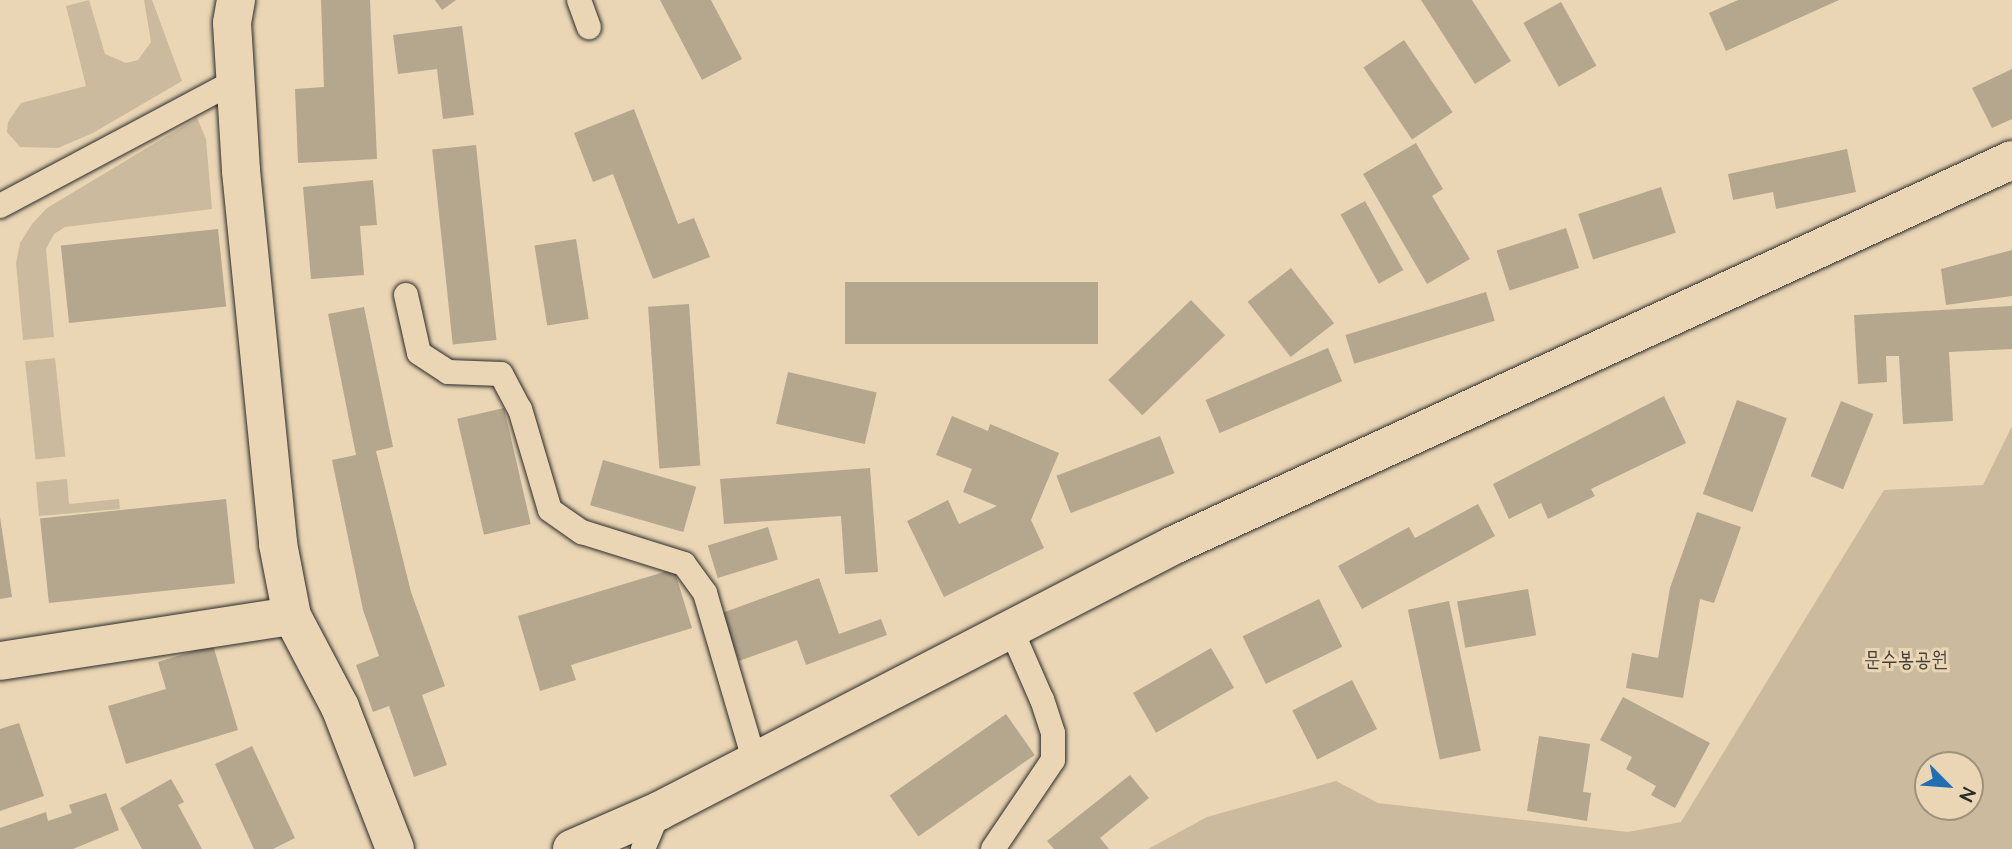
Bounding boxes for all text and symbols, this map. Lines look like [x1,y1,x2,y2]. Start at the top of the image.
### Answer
park label: 문수봉공원 [1864,647,1948,673]
north arrow [1914,751,1984,821]
text: N [1952,783,1981,805]

